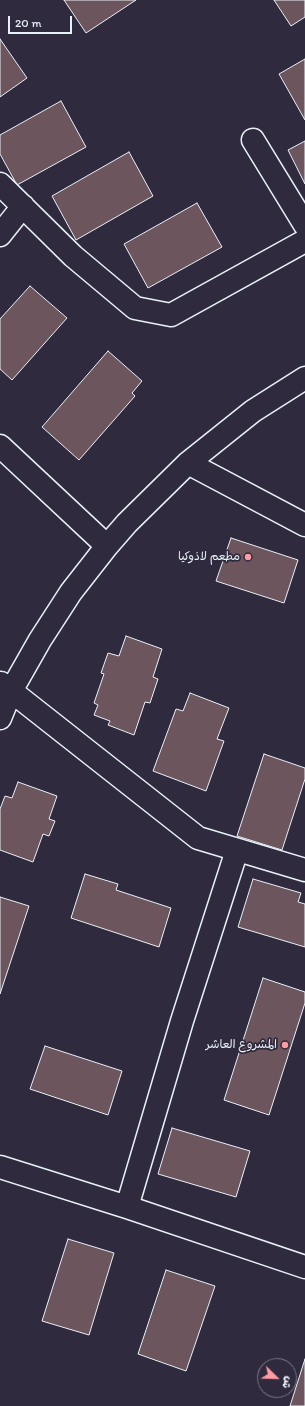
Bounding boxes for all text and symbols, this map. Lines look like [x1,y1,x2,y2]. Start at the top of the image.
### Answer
scale bar [10,8,74,34]
text: 20 m [15,16,42,30]
place label: مطعم لاذوكيا [178,550,240,564]
marker: مطعم لاذوكيا [243,552,253,562]
place label: المشروع العاشر [206,1038,277,1052]
marker: المشروع العاشر [280,1040,290,1050]
north arrow [257,1358,297,1398]
text: ش [279,1374,296,1391]

